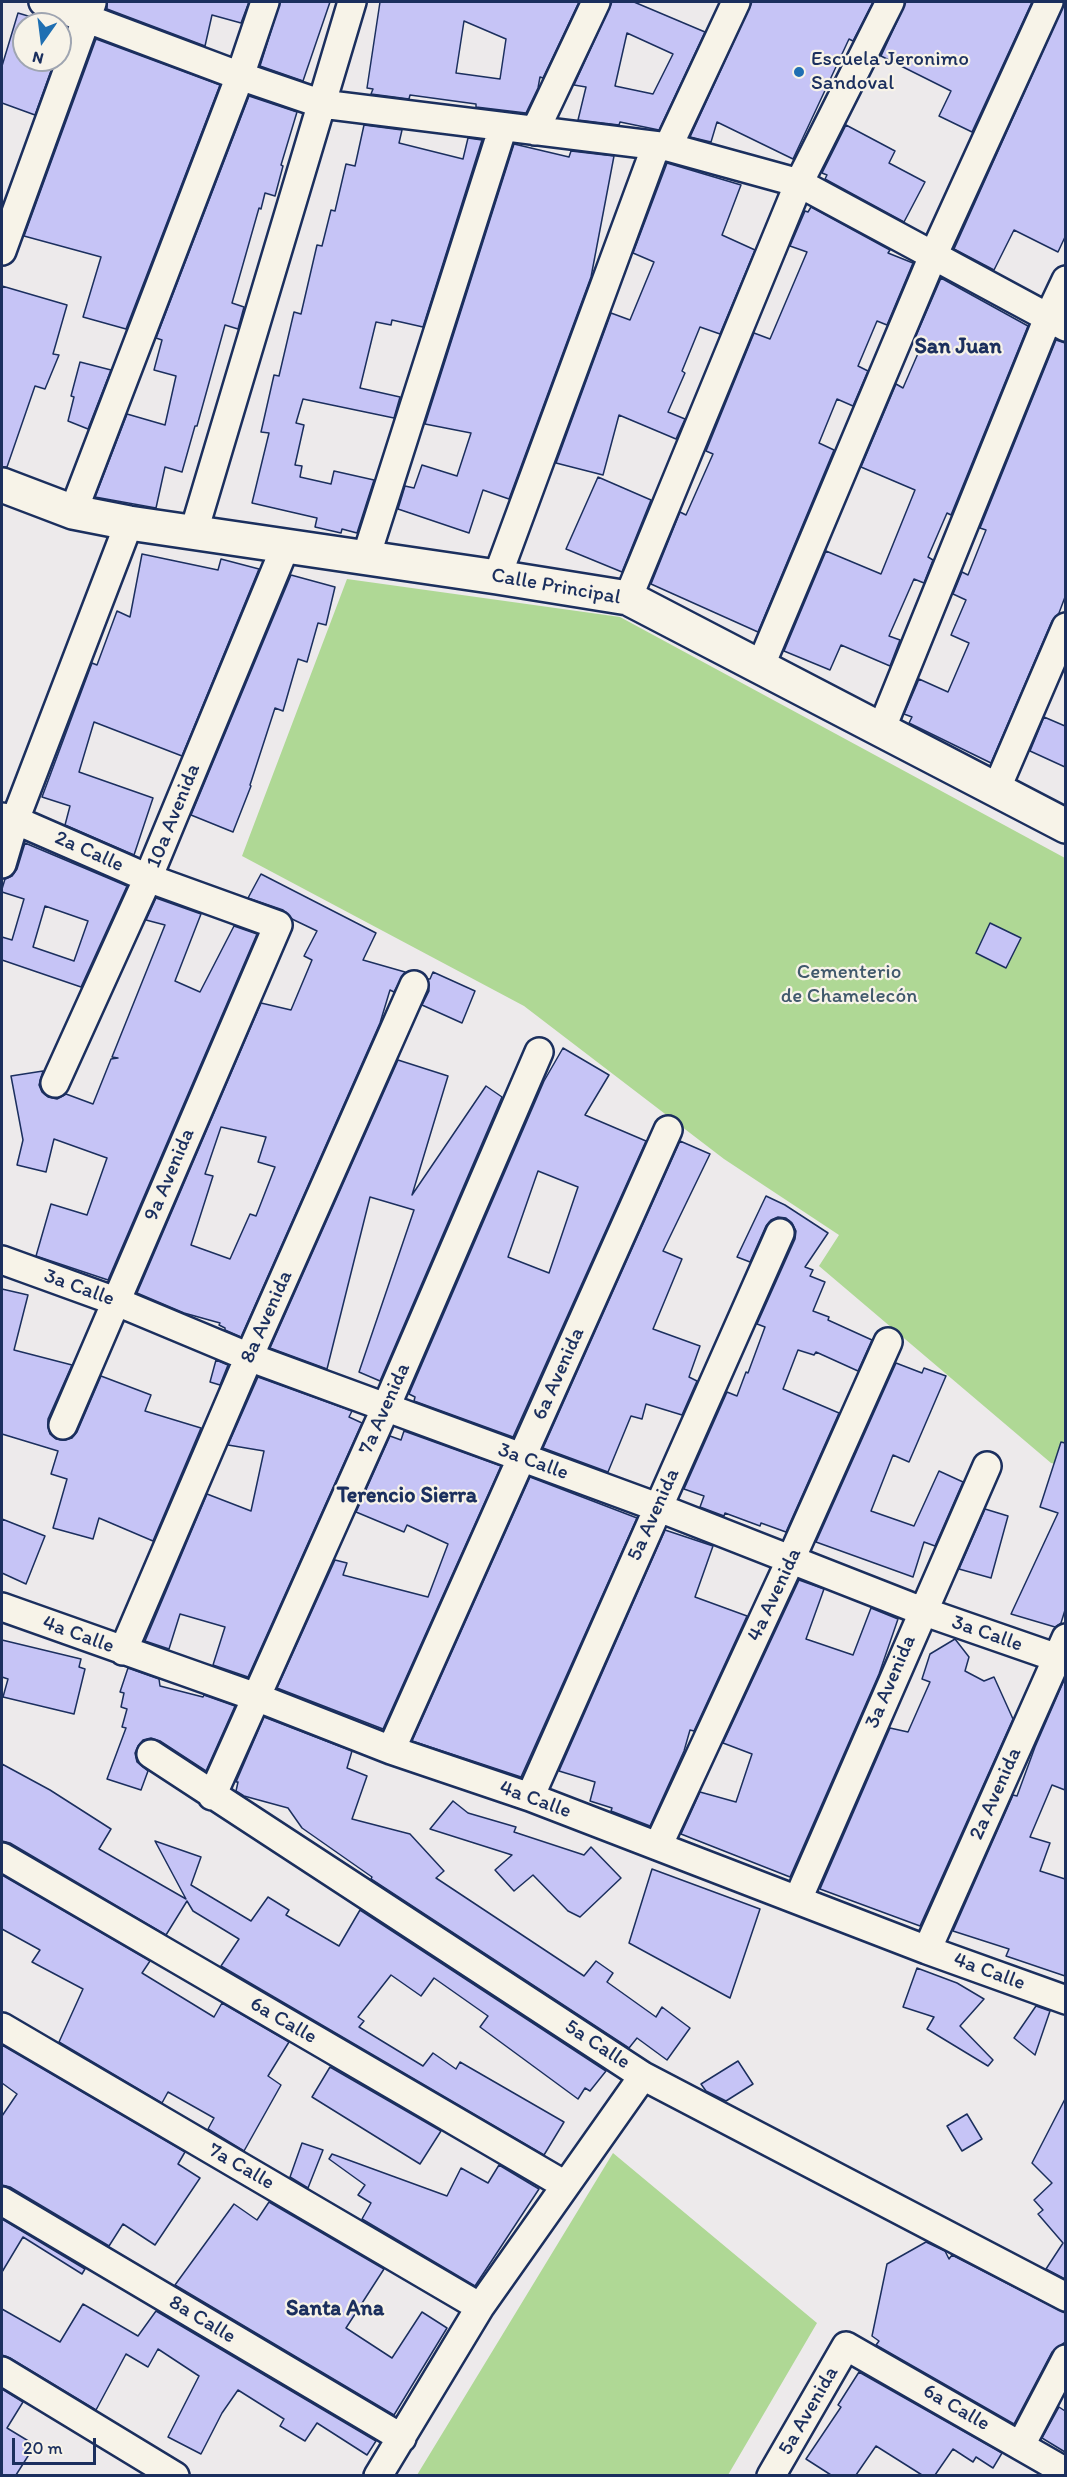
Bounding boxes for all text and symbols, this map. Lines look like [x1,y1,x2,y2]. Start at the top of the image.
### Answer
north arrow [12,12,72,72]
text: N [30,47,46,69]
place label: Escuela Jeronimo Sandoval [811,47,969,97]
marker: Escuela Jeronimo Sandoval [792,65,806,79]
district label: San Juan [914,334,1002,360]
street label: Calle Principal [489,563,623,611]
street label: 10a Avenida [142,760,206,872]
street label: 2a Calle [51,826,127,878]
park label: Cementerio de Chamelecón [781,960,917,1010]
street label: 9a Avenida [139,1125,201,1225]
street label: 3a Calle [40,1264,118,1312]
street label: 8a Avenida [235,1267,299,1367]
street label: 6a Avenida [527,1324,591,1424]
street label: 7a Avenida [354,1359,416,1459]
street label: 3a Calle [494,1438,572,1486]
street label: 5a Avenida [622,1465,686,1565]
district label: Terencio Sierra [337,1483,477,1509]
street label: 4a Avenida [742,1544,808,1646]
street label: 4a Calle [39,1610,117,1660]
street label: 3a Calle [948,1610,1026,1658]
street label: 3a Avenida [860,1632,922,1732]
street label: 2a Avenida [964,1744,1028,1844]
street label: 4a Calle [496,1775,574,1825]
street label: 4a Calle [950,1947,1028,1997]
street label: 6a Calle [245,1992,321,2050]
street label: 5a Calle [560,2015,634,2075]
street label: 7a Calle [203,2138,279,2196]
street label: 8a Calle [164,2290,240,2350]
district label: Santa Ana [286,2296,384,2322]
street label: 5a Avenida [773,2362,845,2460]
street label: 6a Calle [918,2379,994,2437]
scale bar [15,2426,99,2464]
text: 20 m [23,2437,63,2459]

